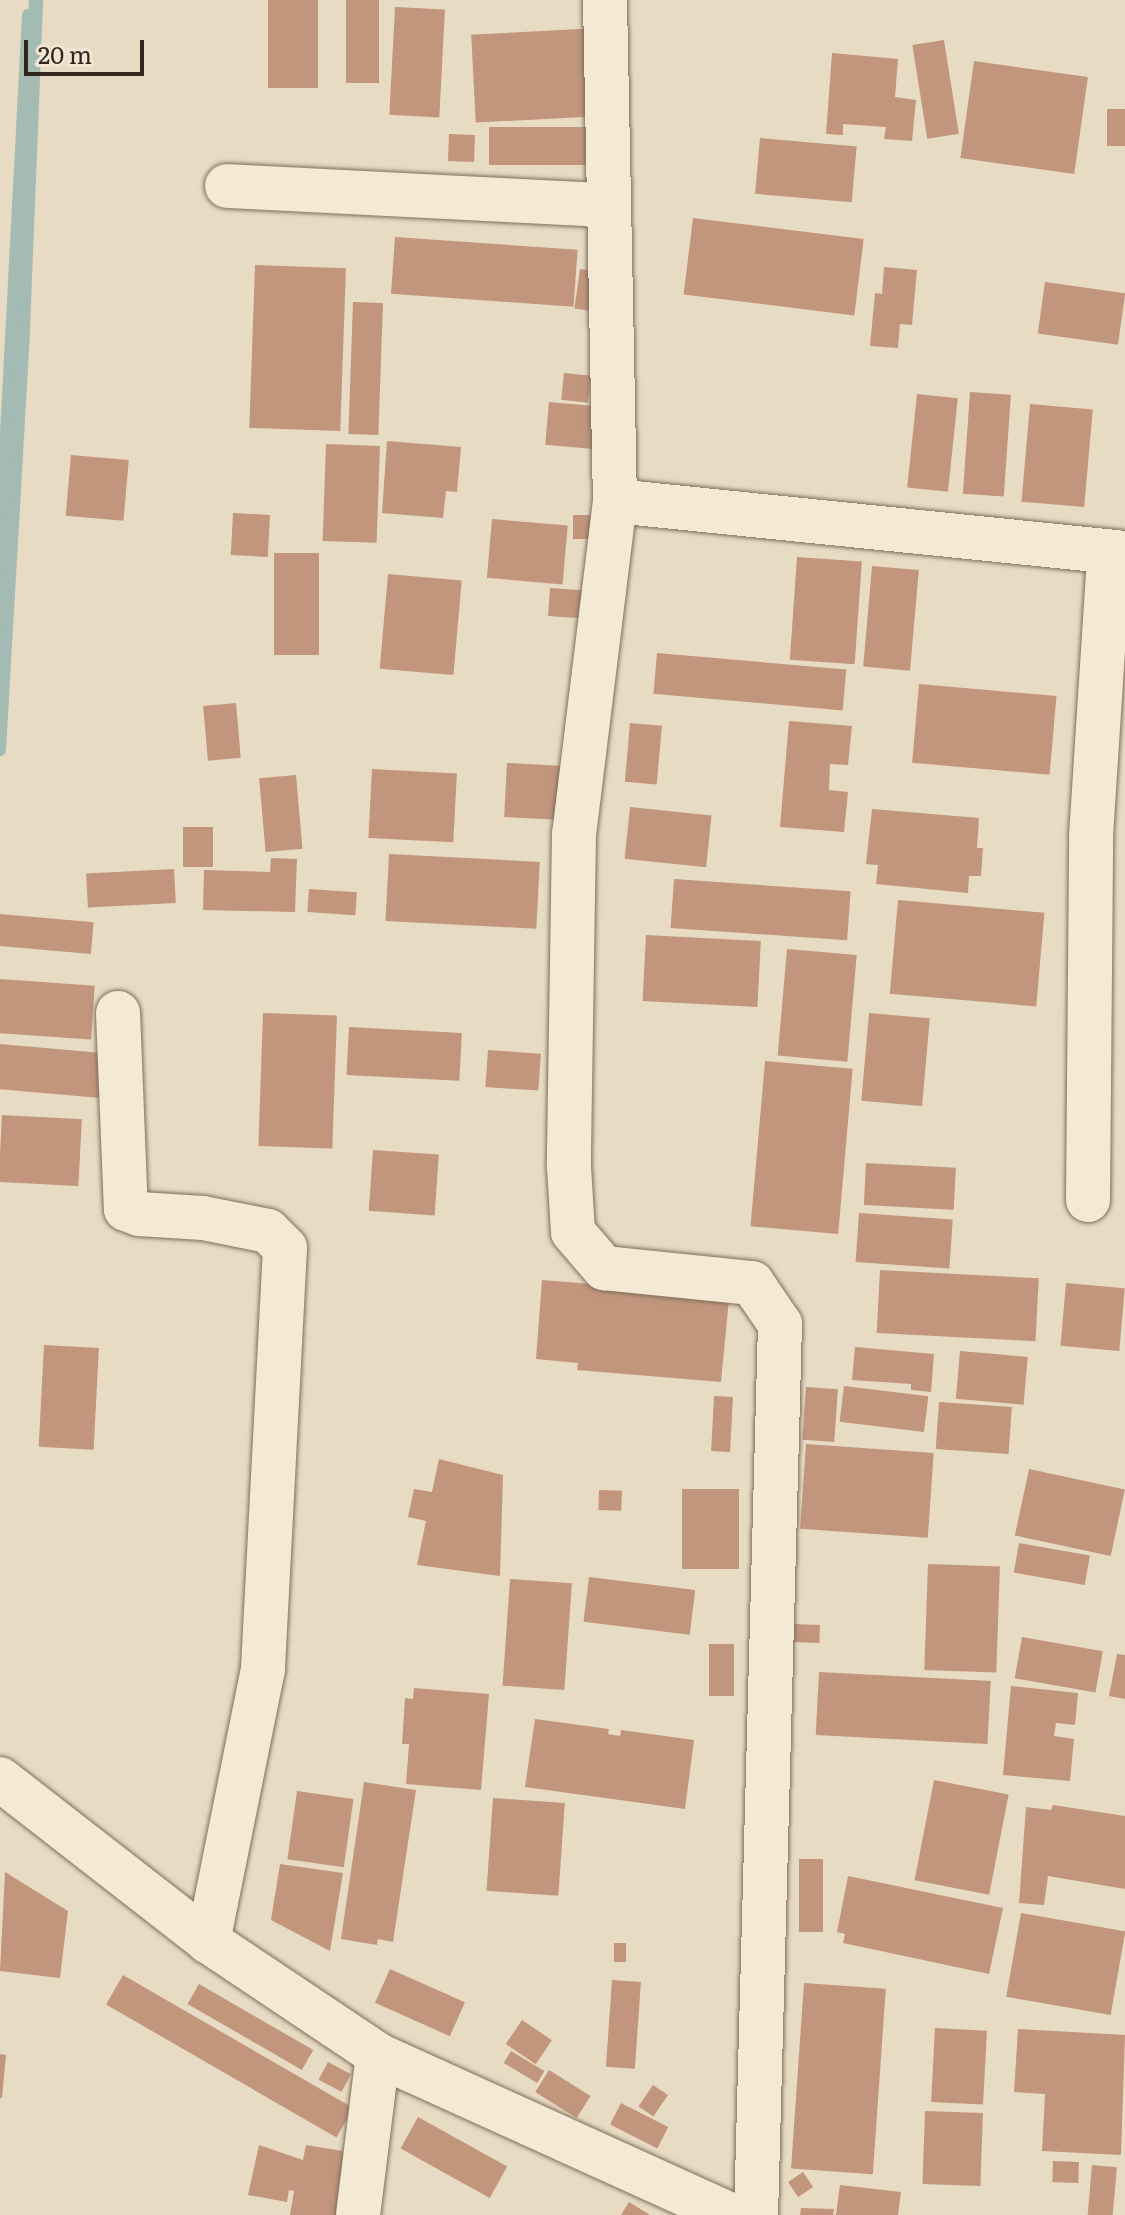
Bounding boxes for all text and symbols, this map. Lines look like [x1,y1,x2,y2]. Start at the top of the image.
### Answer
scale bar [28,24,148,74]
text: 20 m [38,36,92,71]

